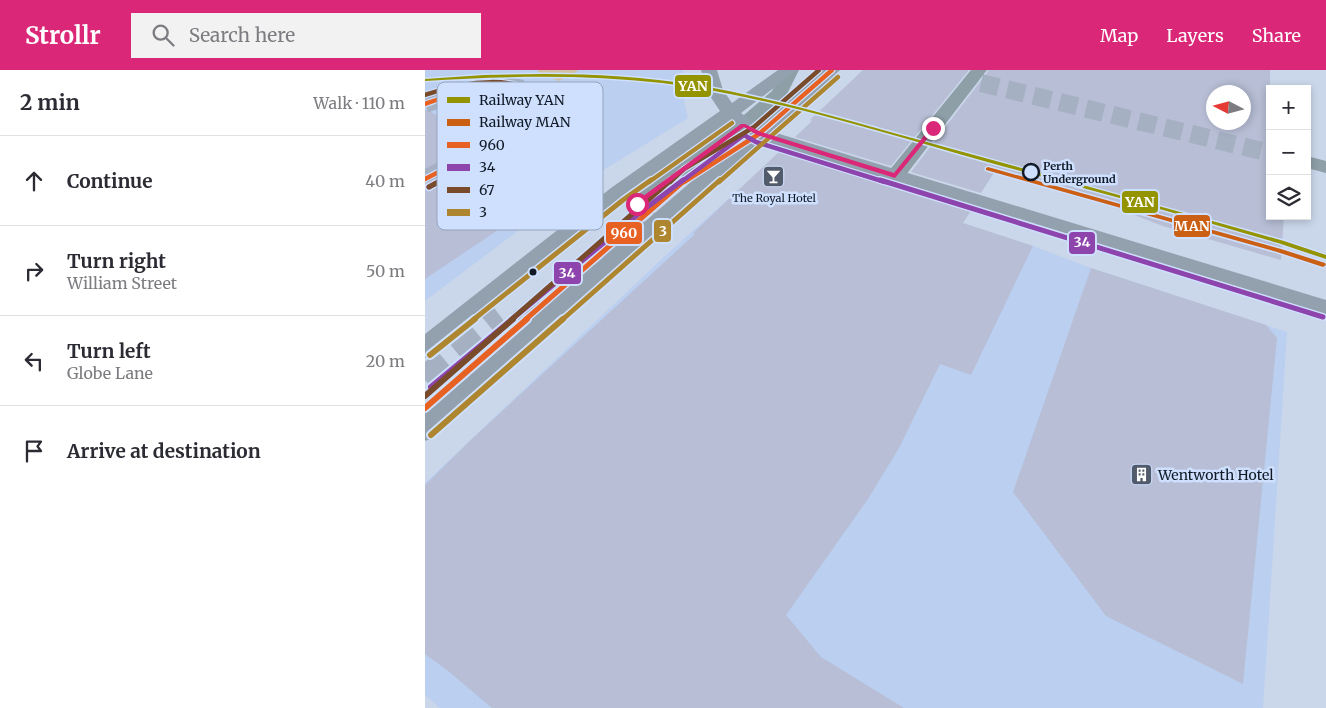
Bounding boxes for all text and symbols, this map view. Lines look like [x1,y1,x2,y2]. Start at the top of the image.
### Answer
search box [131,13,481,58]
text: Strollr [25,20,101,51]
icon: search [149,21,177,49]
text: Search here [189,23,295,47]
text: Map [1100,24,1138,47]
text: Layers [1166,24,1224,47]
text: Share [1252,24,1301,47]
line badge: YAN [674,74,712,98]
text: YAN [677,77,708,95]
legend [437,82,603,230]
north arrow [1206,85,1251,130]
map controls [1266,85,1311,220]
button: + [1266,85,1311,130]
text: 2 min [20,89,80,116]
text: Railway YAN [479,91,565,109]
text: Walk · 110 m [313,93,405,113]
text: Railway MAN [479,113,571,131]
route end [922,117,945,140]
button: − [1266,130,1311,175]
text: 960 [479,136,505,154]
text: 34 [479,158,496,176]
place label: Perth Underground [1043,159,1116,186]
marker: Perth Underground [1022,163,1040,181]
bar icon: The Royal Hotel [762,165,786,189]
icon: ahead [20,167,48,195]
text: Continue [67,169,153,193]
text: 40 m [365,171,405,191]
button: layers [1266,175,1311,220]
text: 67 [479,181,494,199]
line badge: YAN [1121,190,1159,214]
place label: The Royal Hotel [732,191,816,205]
route start [626,193,649,216]
text: YAN [1124,193,1155,211]
text: 3 [479,203,487,221]
line badge: MAN [1173,214,1211,238]
text: MAN [1174,217,1210,235]
line badge: 3 [653,219,672,243]
line badge: 960 [605,221,643,245]
text: 3 [659,222,667,240]
text: 960 [611,224,637,242]
line badge: 34 [1068,231,1096,255]
text: 34 [1074,233,1090,251]
text: Turn right [67,249,166,273]
icon: right [20,257,48,285]
text: 50 m [366,261,405,281]
line badge: 34 [553,261,582,285]
text: 34 [559,264,575,282]
unlabelled marker [528,267,538,277]
text: William Street [67,273,177,293]
text: Turn left [67,339,151,363]
icon: left [20,347,48,375]
text: 20 m [366,351,405,371]
text: Globe Lane [67,363,153,383]
icon: arrive [20,437,48,465]
text: Arrive at destination [67,439,261,463]
building icon: Wentworth Hotel [1130,463,1154,487]
place label: Wentworth Hotel [1157,466,1274,484]

